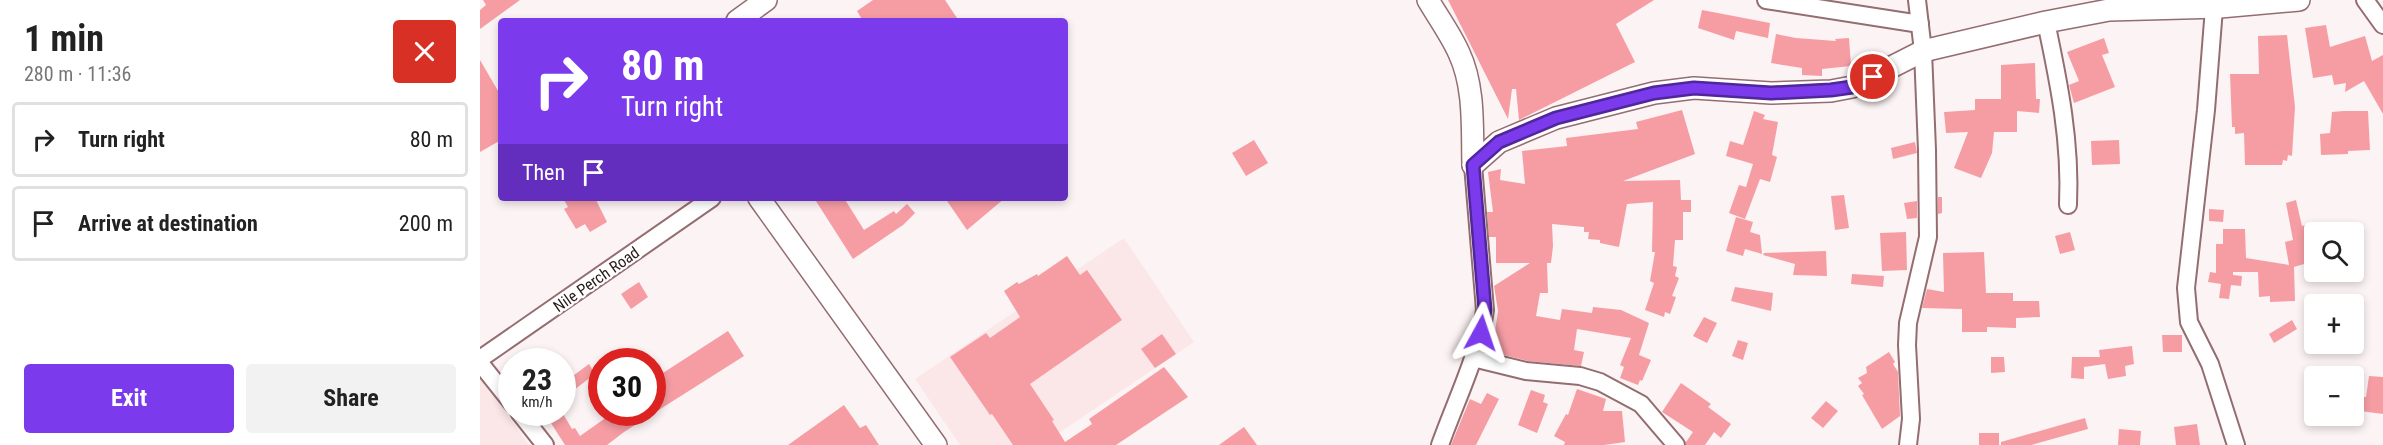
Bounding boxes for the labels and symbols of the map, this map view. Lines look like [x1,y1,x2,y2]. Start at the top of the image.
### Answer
pin [1847,51,1898,102]
street label: Nile Perch Road [550,243,643,316]
position arrow [1449,301,1513,365]
speed limit sign: 30 [588,348,666,426]

